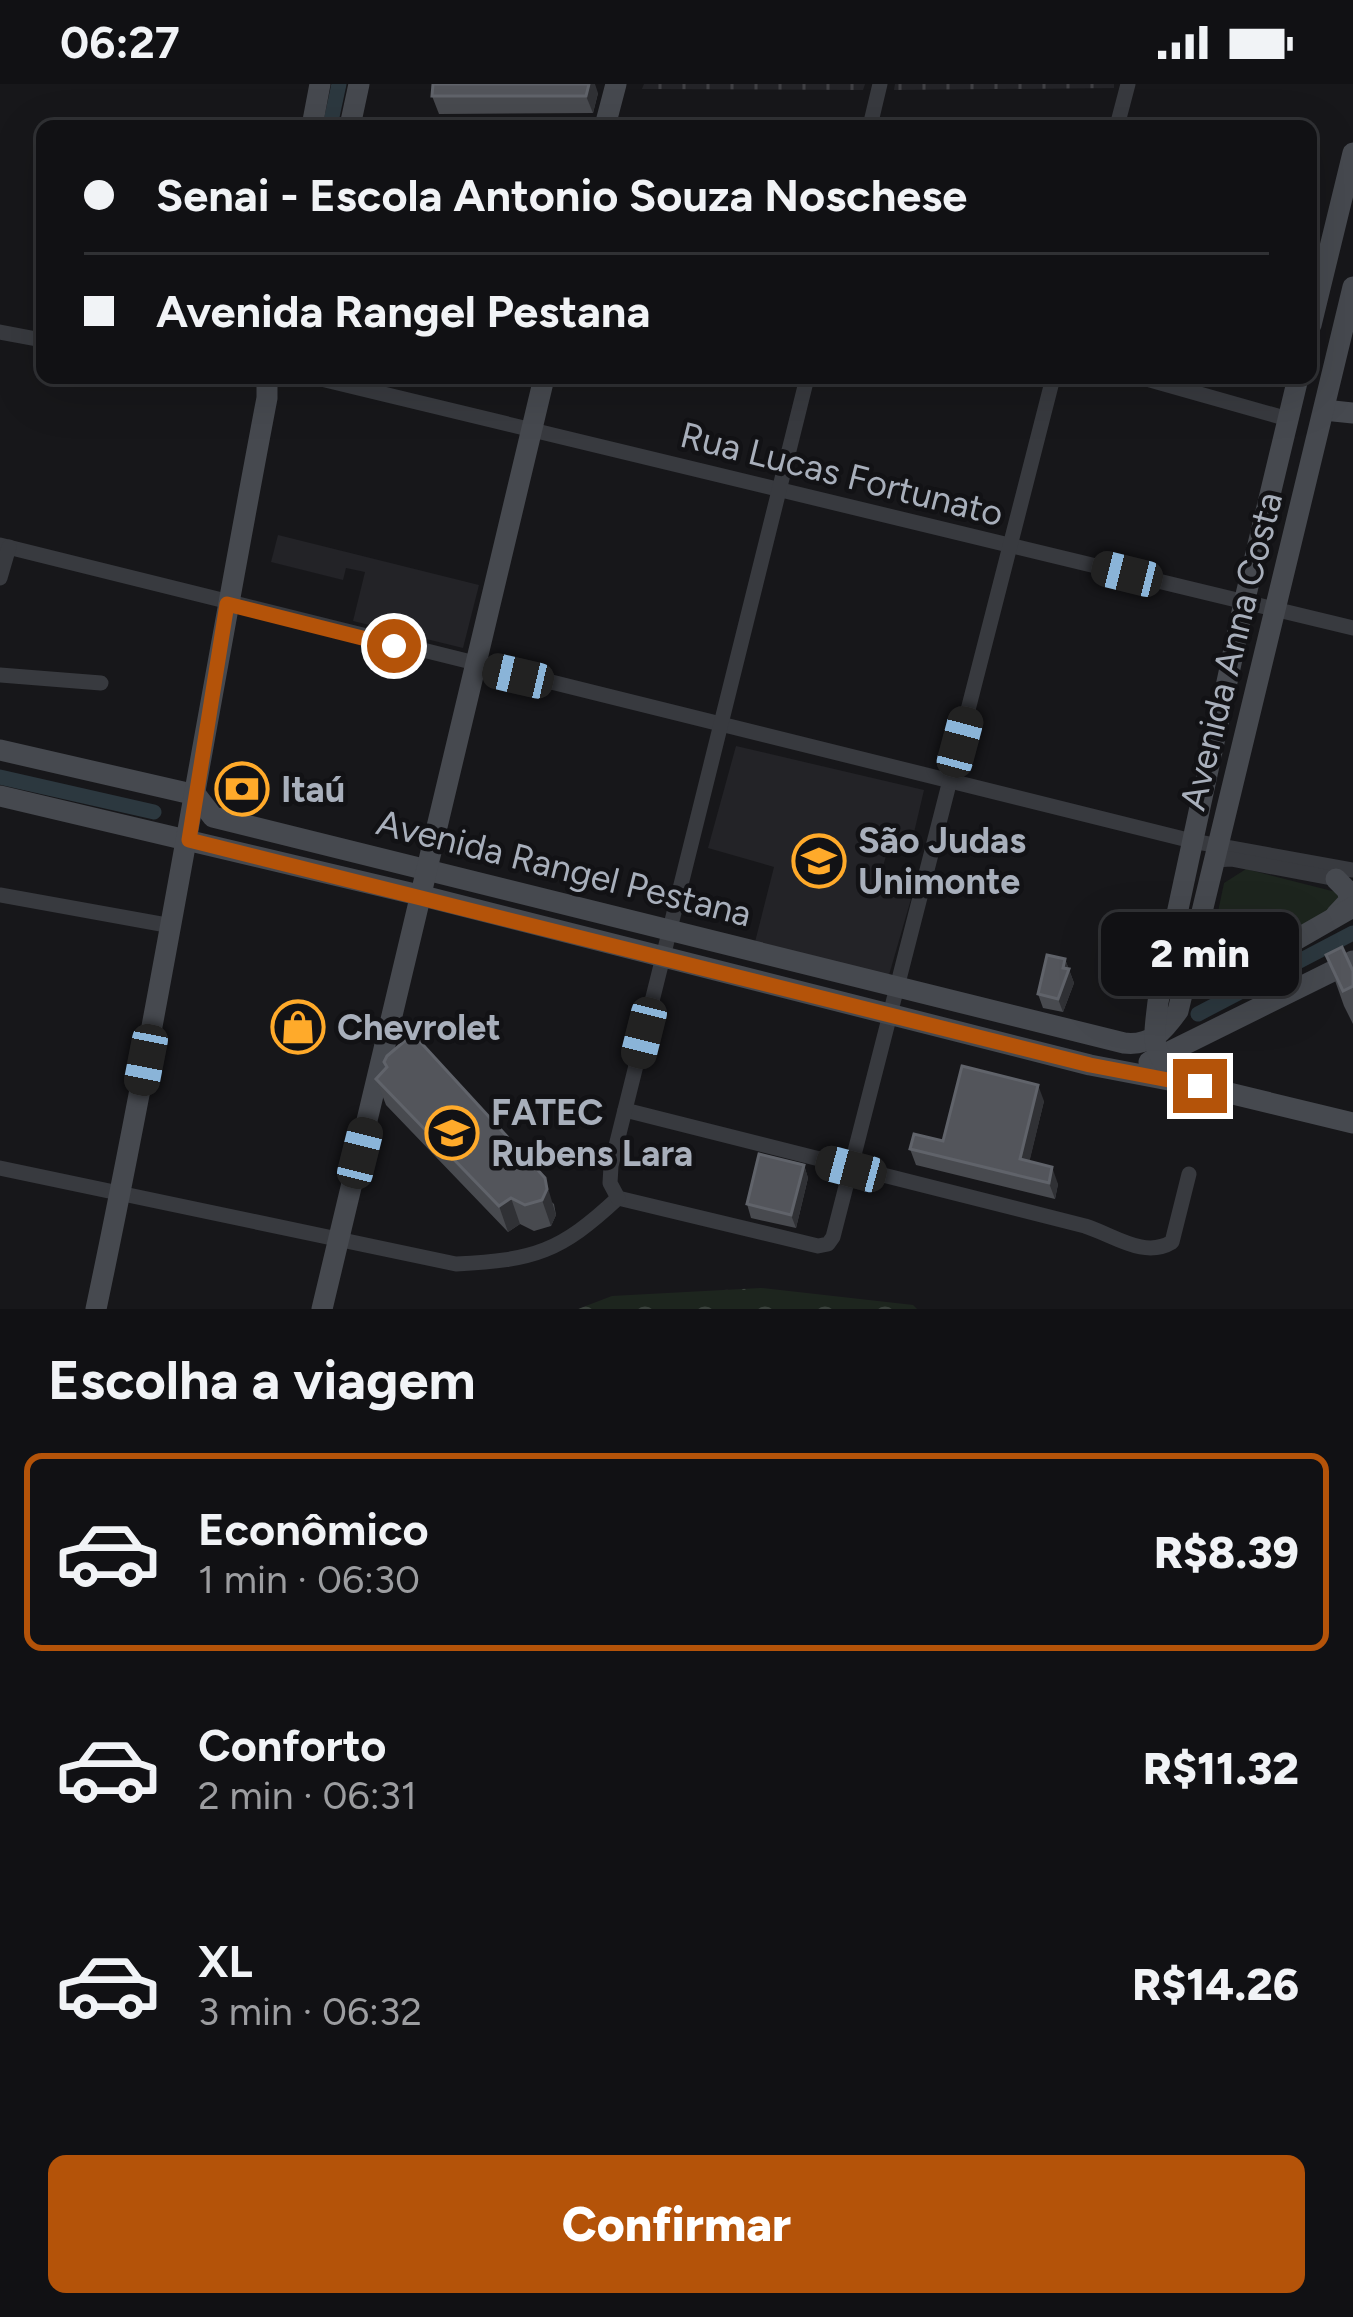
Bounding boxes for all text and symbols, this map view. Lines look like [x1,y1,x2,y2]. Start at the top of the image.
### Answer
text: 06:27 [60,15,180,69]
text: Senai - Escola Antonio Souza Noschese [156,168,967,222]
text: Avenida Rangel Pestana [156,284,650,338]
street label: Rua Lucas Fortunato [676,413,1008,535]
street label: Avenida Anna Costa [1171,488,1291,814]
car [1088,548,1166,600]
route start [367,619,421,673]
car [479,650,557,702]
car [933,703,987,781]
bank icon: Itaú [214,761,270,817]
place label: Itaú [281,768,345,811]
street label: Avenida Rangel Pestana [372,801,756,935]
place label: São Judas Unimonte [858,819,1026,903]
school or university icon: São Judas Unimonte [791,833,847,889]
callout: 2 min [1101,912,1299,996]
text: 2 min [1150,930,1250,977]
car [618,994,670,1072]
shop icon: Chevrolet [270,999,326,1055]
place label: Chevrolet [337,1006,501,1049]
car [121,1021,171,1099]
route end [1173,1059,1227,1113]
place label: FATEC Rubens Lara [491,1091,693,1175]
school or university icon: FATEC Rubens Lara [424,1105,480,1161]
car [334,1114,386,1192]
car [812,1142,890,1196]
text: Escolha a viagem [48,1348,476,1413]
icon: car [54,1498,162,1606]
text: Econômico [198,1502,429,1556]
text: R$8.39 [1154,1525,1299,1579]
text: 1 min · 06:30 [198,1556,420,1603]
icon: car [54,1714,162,1822]
text: Conforto [198,1718,387,1772]
text: R$11.32 [1143,1741,1299,1795]
text: 2 min · 06:31 [198,1772,417,1819]
icon: car [54,1930,162,2038]
text: XL [198,1934,253,1988]
text: R$14.26 [1132,1957,1299,2011]
text: 3 min · 06:32 [198,1988,422,2035]
button: Confirmar [48,2155,1305,2293]

